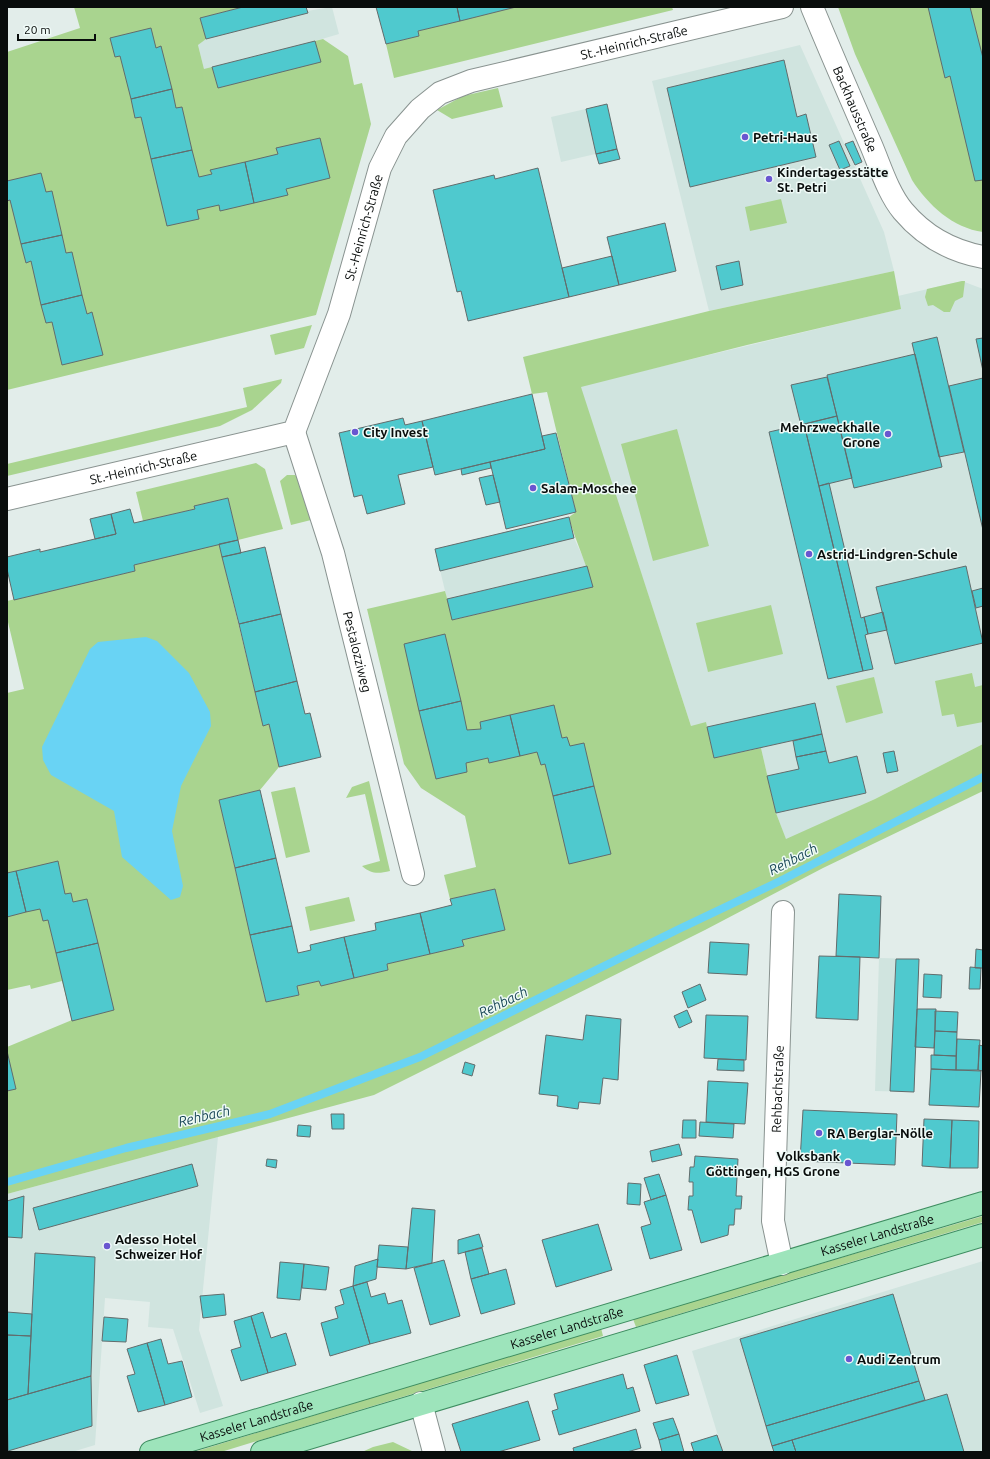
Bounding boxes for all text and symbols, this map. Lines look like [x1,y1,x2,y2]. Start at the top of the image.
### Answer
scale bar [18,16,95,42]
text: 20 m [24,23,51,36]
street label: St.-Heinrich-Straße [579,23,689,62]
street label: Backhausstraße [831,64,880,154]
place label: Petri-Haus [753,130,818,144]
marker: Petri-Haus [740,132,750,142]
place label: Kindertagesstätte St. Petri [777,165,888,194]
street label: St.-Heinrich-Straße [342,173,385,282]
marker: Kindertagesstätte St. Petri [764,174,774,184]
place label: Mehrzweckhalle Grone [780,420,880,449]
place label: City Invest [363,425,428,439]
marker: City Invest [350,427,360,437]
marker: Mehrzweckhalle Grone [883,429,893,439]
street label: St.-Heinrich-Straße [88,448,198,486]
place label: Salam-Moschee [541,481,637,495]
marker: Salam-Moschee [528,483,538,493]
place label: Astrid-Lindgren-Schule [817,547,958,561]
marker: Astrid-Lindgren-Schule [804,549,814,559]
street label: Pestalozziweg [341,610,374,694]
water label: Rehbach [766,840,820,878]
water label: Rehbach [476,983,530,1021]
street label: Rehbachstraße [769,1045,786,1133]
water label: Rehbach [177,1102,231,1130]
place label: RA Berglar–Nölle [827,1126,933,1140]
marker: RA Berglar–Nölle [814,1128,824,1138]
place label: Volksbank Göttingen, HGS Grone [706,1149,841,1178]
marker: Volksbank Göttingen, HGS Grone [843,1158,853,1168]
street label: Kasseler Landstraße [819,1211,935,1258]
place label: Adesso Hotel Schweizer Hof [115,1232,203,1261]
marker: Adesso Hotel Schweizer Hof [102,1241,112,1251]
street label: Kasseler Landstraße [509,1304,625,1351]
place label: Audi Zentrum [857,1352,941,1366]
marker: Audi Zentrum [844,1354,854,1364]
street label: Kasseler Landstraße [198,1397,315,1444]

